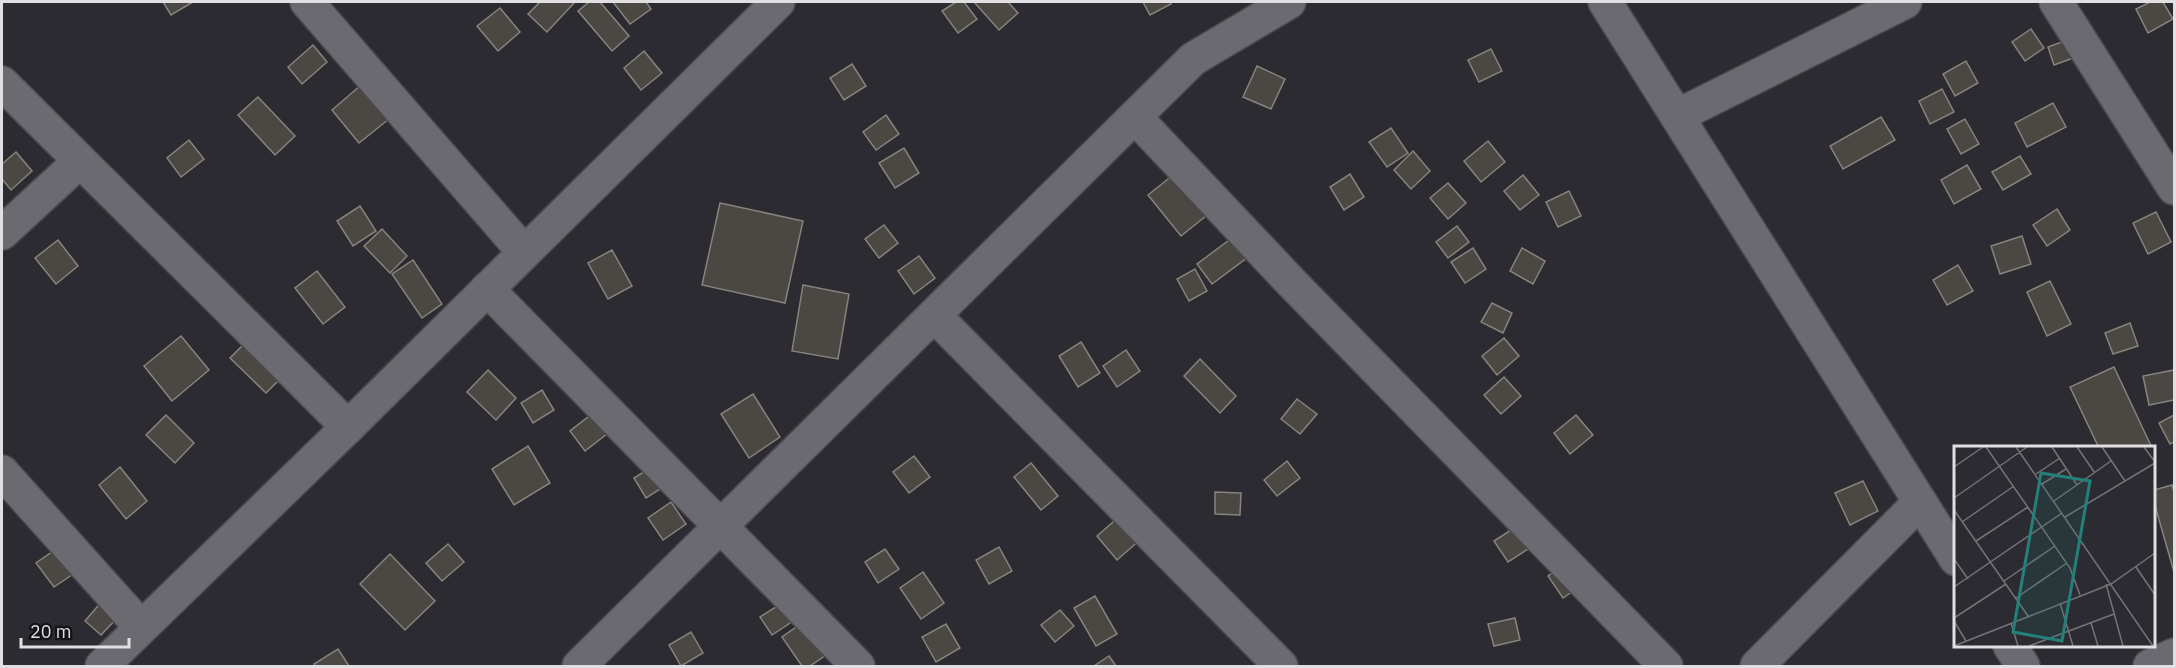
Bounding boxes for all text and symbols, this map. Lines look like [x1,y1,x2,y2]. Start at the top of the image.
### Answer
inset map [1954,446,2155,647]
scale bar [21,611,129,649]
text: 20 m [30,620,72,643]

